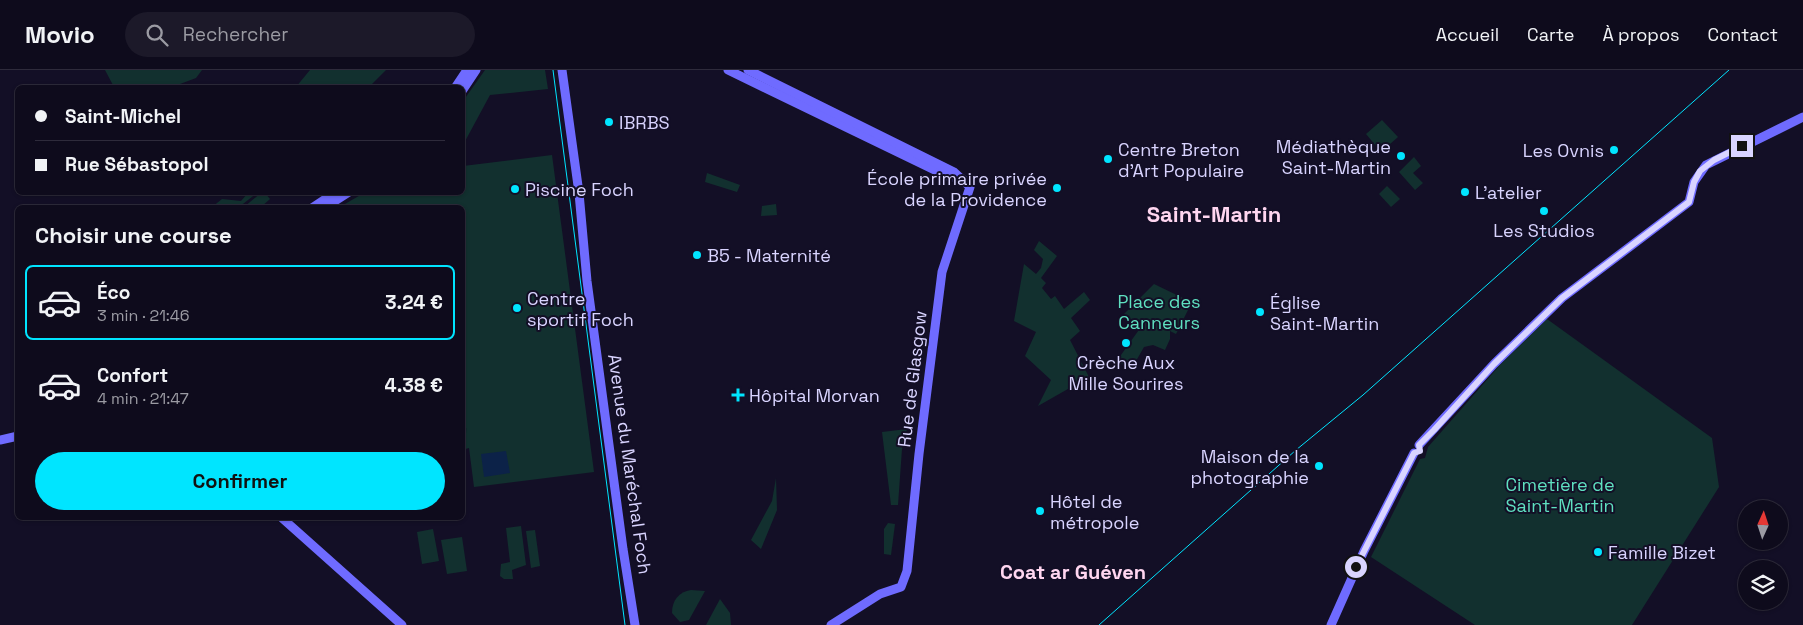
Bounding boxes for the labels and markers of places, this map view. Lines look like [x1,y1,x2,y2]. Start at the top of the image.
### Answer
place label: IBRBS [619,111,670,134]
marker: IBRBS [603,116,615,128]
place label: Médiathèque Saint-Martin [1276,135,1391,179]
place label: Centre Breton d'Art Populaire [1118,138,1244,182]
place label: Les Ovnis [1523,139,1604,162]
marker: Les Ovnis [1608,144,1620,156]
marker: Médiathèque Saint-Martin [1395,150,1407,162]
marker: Centre Breton d'Art Populaire [1102,153,1114,165]
place label: École primaire privée de la Providence [867,167,1047,211]
place label: Piscine Foch [525,178,634,201]
place label: L’atelier [1475,181,1542,204]
marker: École primaire privée de la Providence [1051,182,1063,194]
marker: Piscine Foch [509,183,521,195]
marker: L’atelier [1459,186,1471,198]
marker: Les Studios [1538,205,1550,217]
place label: Les Studios [1493,219,1595,242]
place label: B5 - Maternité [707,244,831,267]
marker: B5 - Maternité [691,249,703,261]
place label: Centre sportif Foch [527,287,634,331]
place label: Église Saint-Martin [1270,291,1379,335]
marker: Centre sportif Foch [511,302,523,314]
marker: Église Saint-Martin [1254,306,1266,318]
marker: Crèche Aux Mille Sourires [1120,337,1132,349]
place label: Crèche Aux Mille Sourires [1068,351,1184,395]
place label: Hôpital Morvan [749,384,880,407]
marker: Hôpital Morvan [731,388,745,402]
place label: Maison de la photographie [1190,445,1309,489]
marker: Maison de la photographie [1313,460,1325,472]
place label: Hôtel de métropole [1050,490,1139,534]
marker: Hôtel de métropole [1034,505,1046,517]
place label: Famille Bizet [1608,541,1716,564]
marker: Famille Bizet [1592,546,1604,558]

